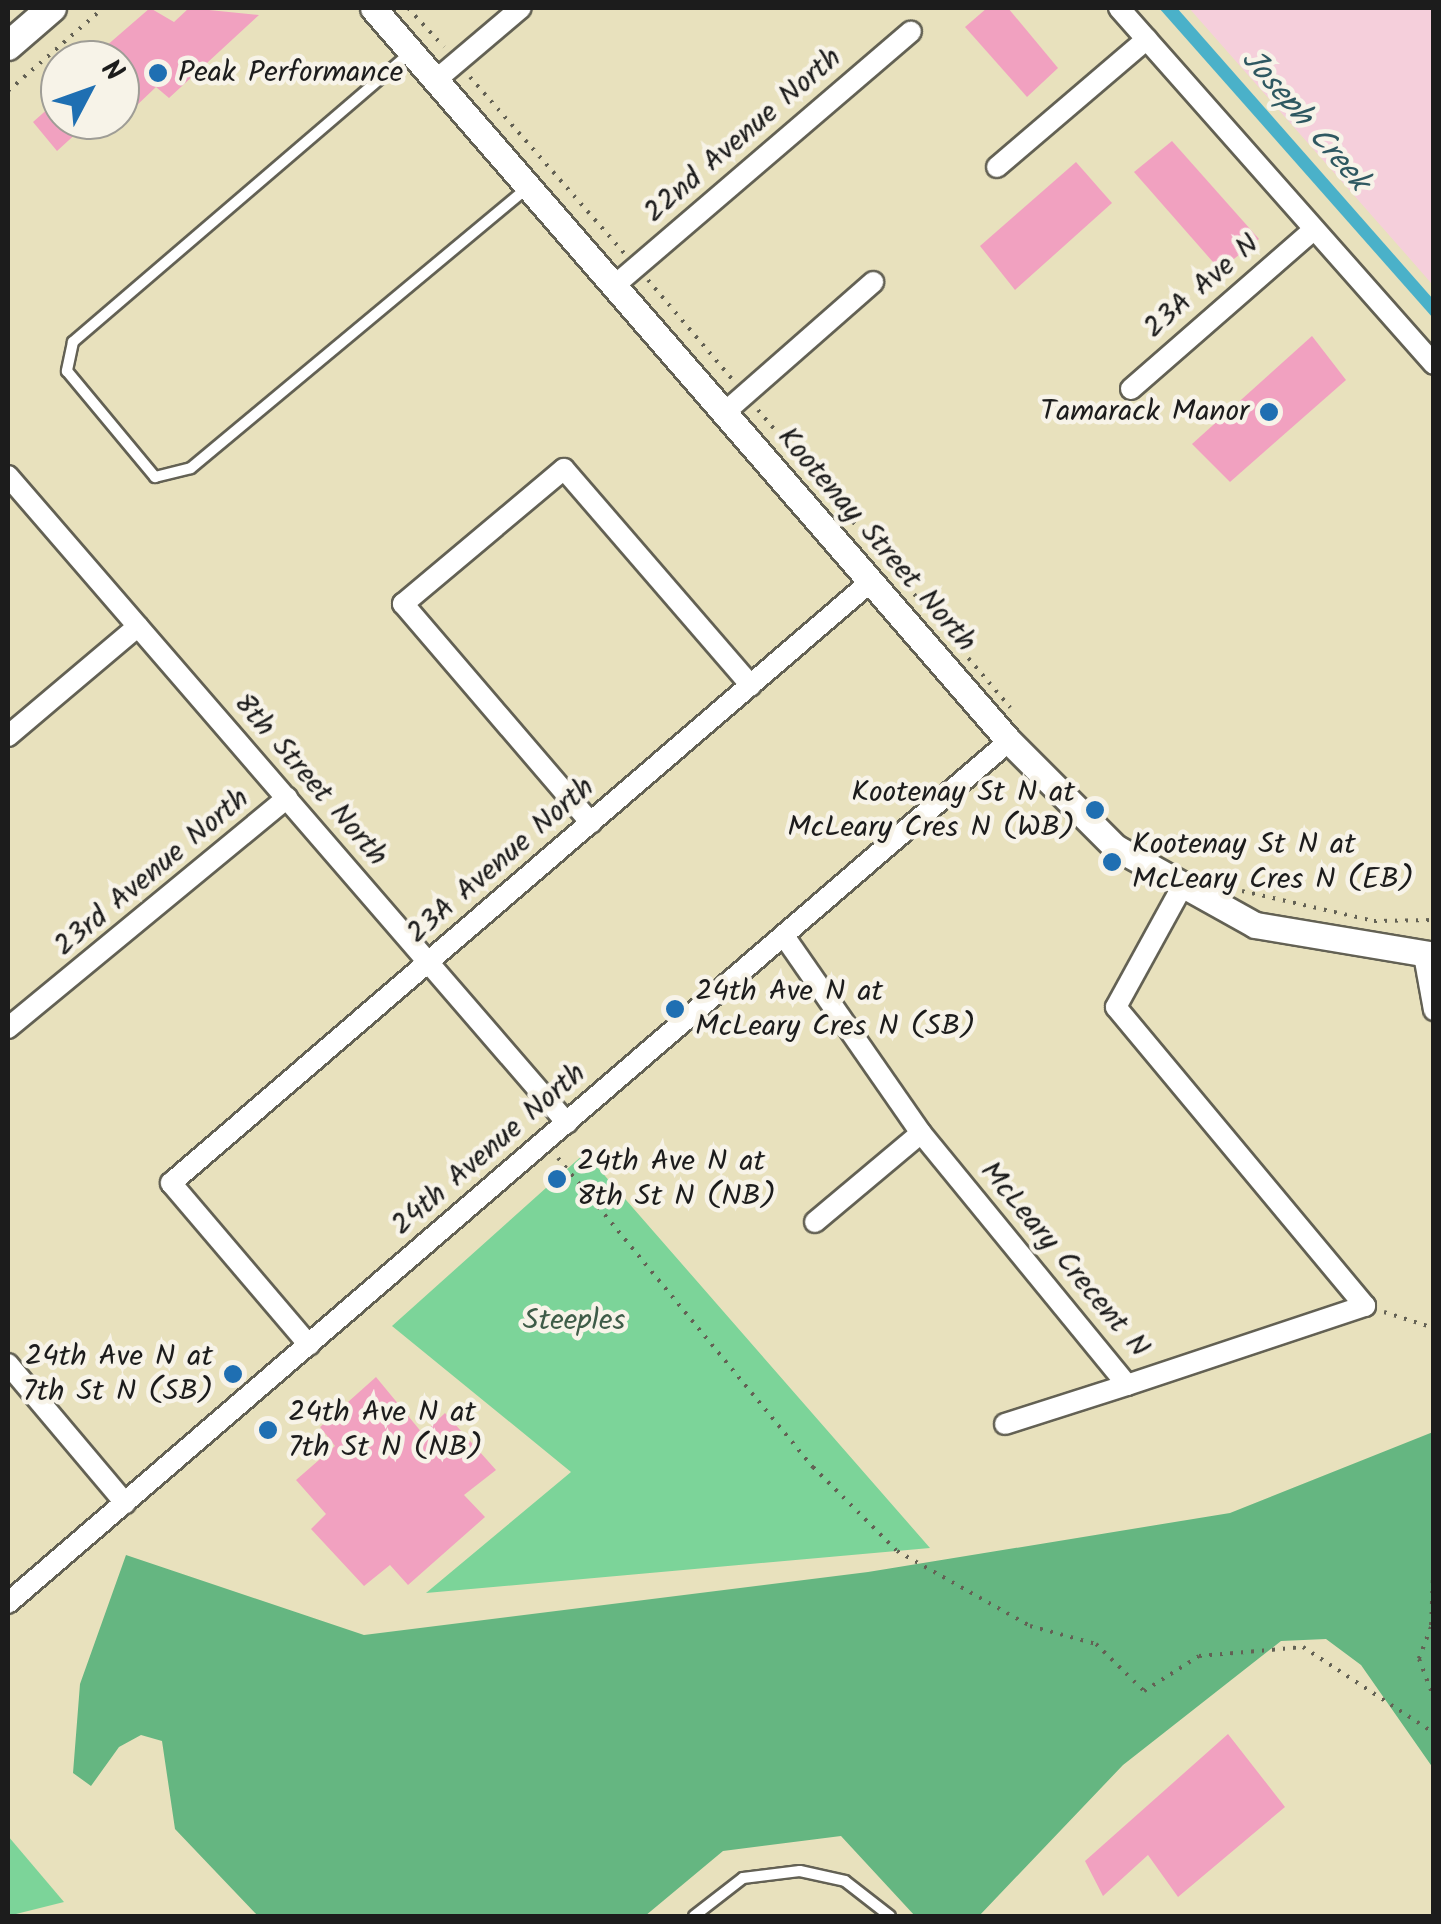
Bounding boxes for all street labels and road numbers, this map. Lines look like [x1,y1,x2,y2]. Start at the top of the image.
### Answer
street label: 22nd Avenue North [637,40,849,232]
street label: 23A Ave N [1137,227,1267,347]
street label: Kootenay Street North [769,420,983,660]
street label: 8th Street North [225,686,395,874]
street label: 23A Avenue North [400,770,602,952]
street label: 23rd Avenue North [47,781,257,965]
street label: 24th Avenue North [385,1056,593,1244]
street label: McLeary Crecent N [971,1155,1157,1365]

